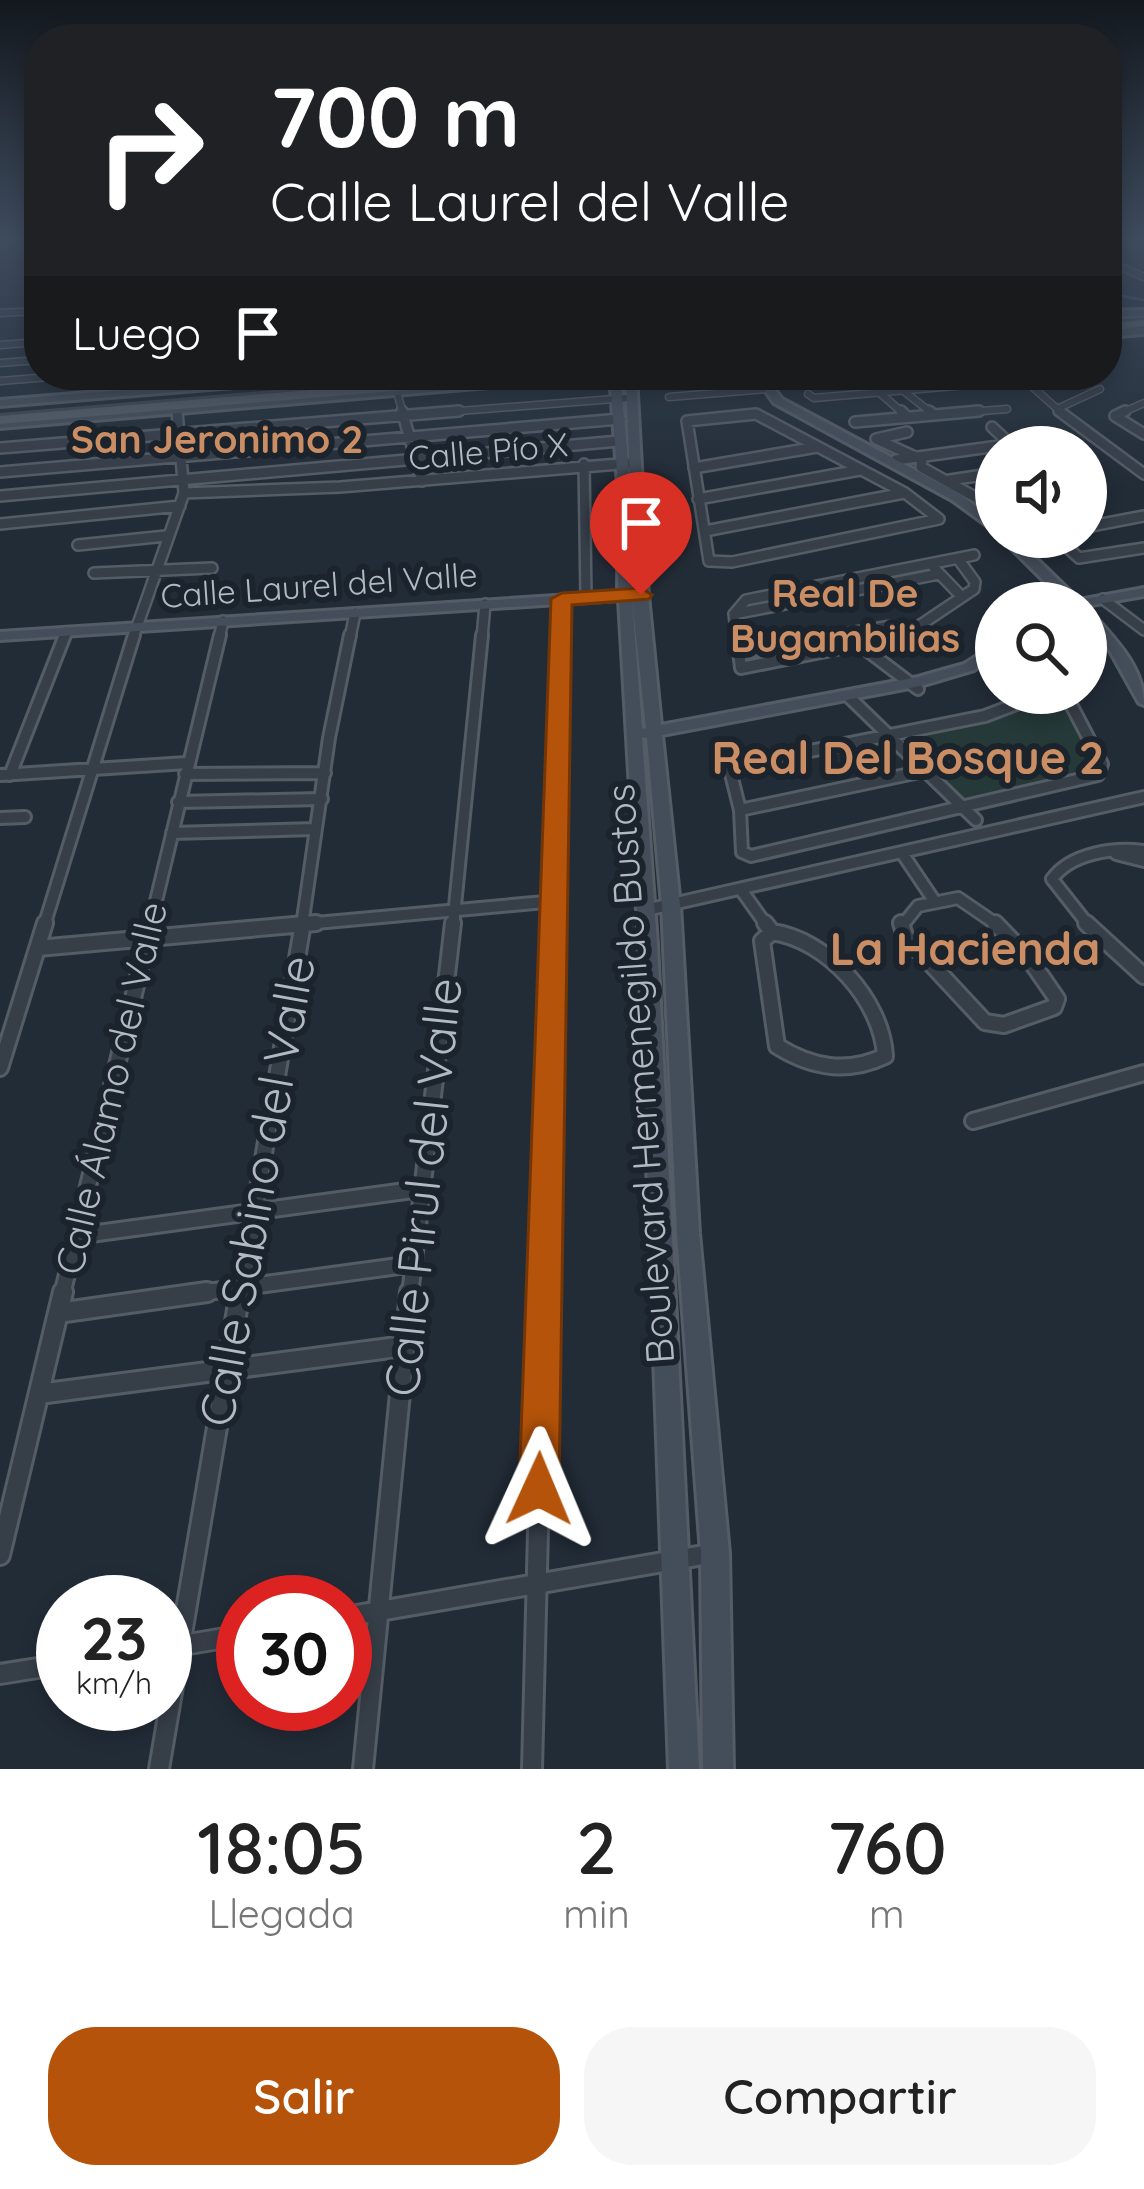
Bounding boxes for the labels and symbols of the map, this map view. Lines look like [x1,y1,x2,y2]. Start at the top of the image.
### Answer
district label: San Jeronimo 2 [71,414,363,463]
street label: Calle Pío X [407,423,569,478]
pin [590,472,692,595]
street label: Calle Laurel del Valle [159,553,479,616]
district label: Real De Bugambilias [730,568,960,662]
district label: Real Del Bosque 2 [712,729,1104,785]
street label: Boulevard Hermenegildo Bustos [595,782,684,1366]
street label: Calle Álamo del Valle [44,897,177,1279]
district label: La Hacienda [830,920,1100,976]
street label: Calle Sabino del Valle [185,951,327,1431]
street label: Calle Pirul del Valle [370,975,474,1399]
position arrow [476,1426,602,1552]
speed limit sign: 30 [216,1575,372,1731]

